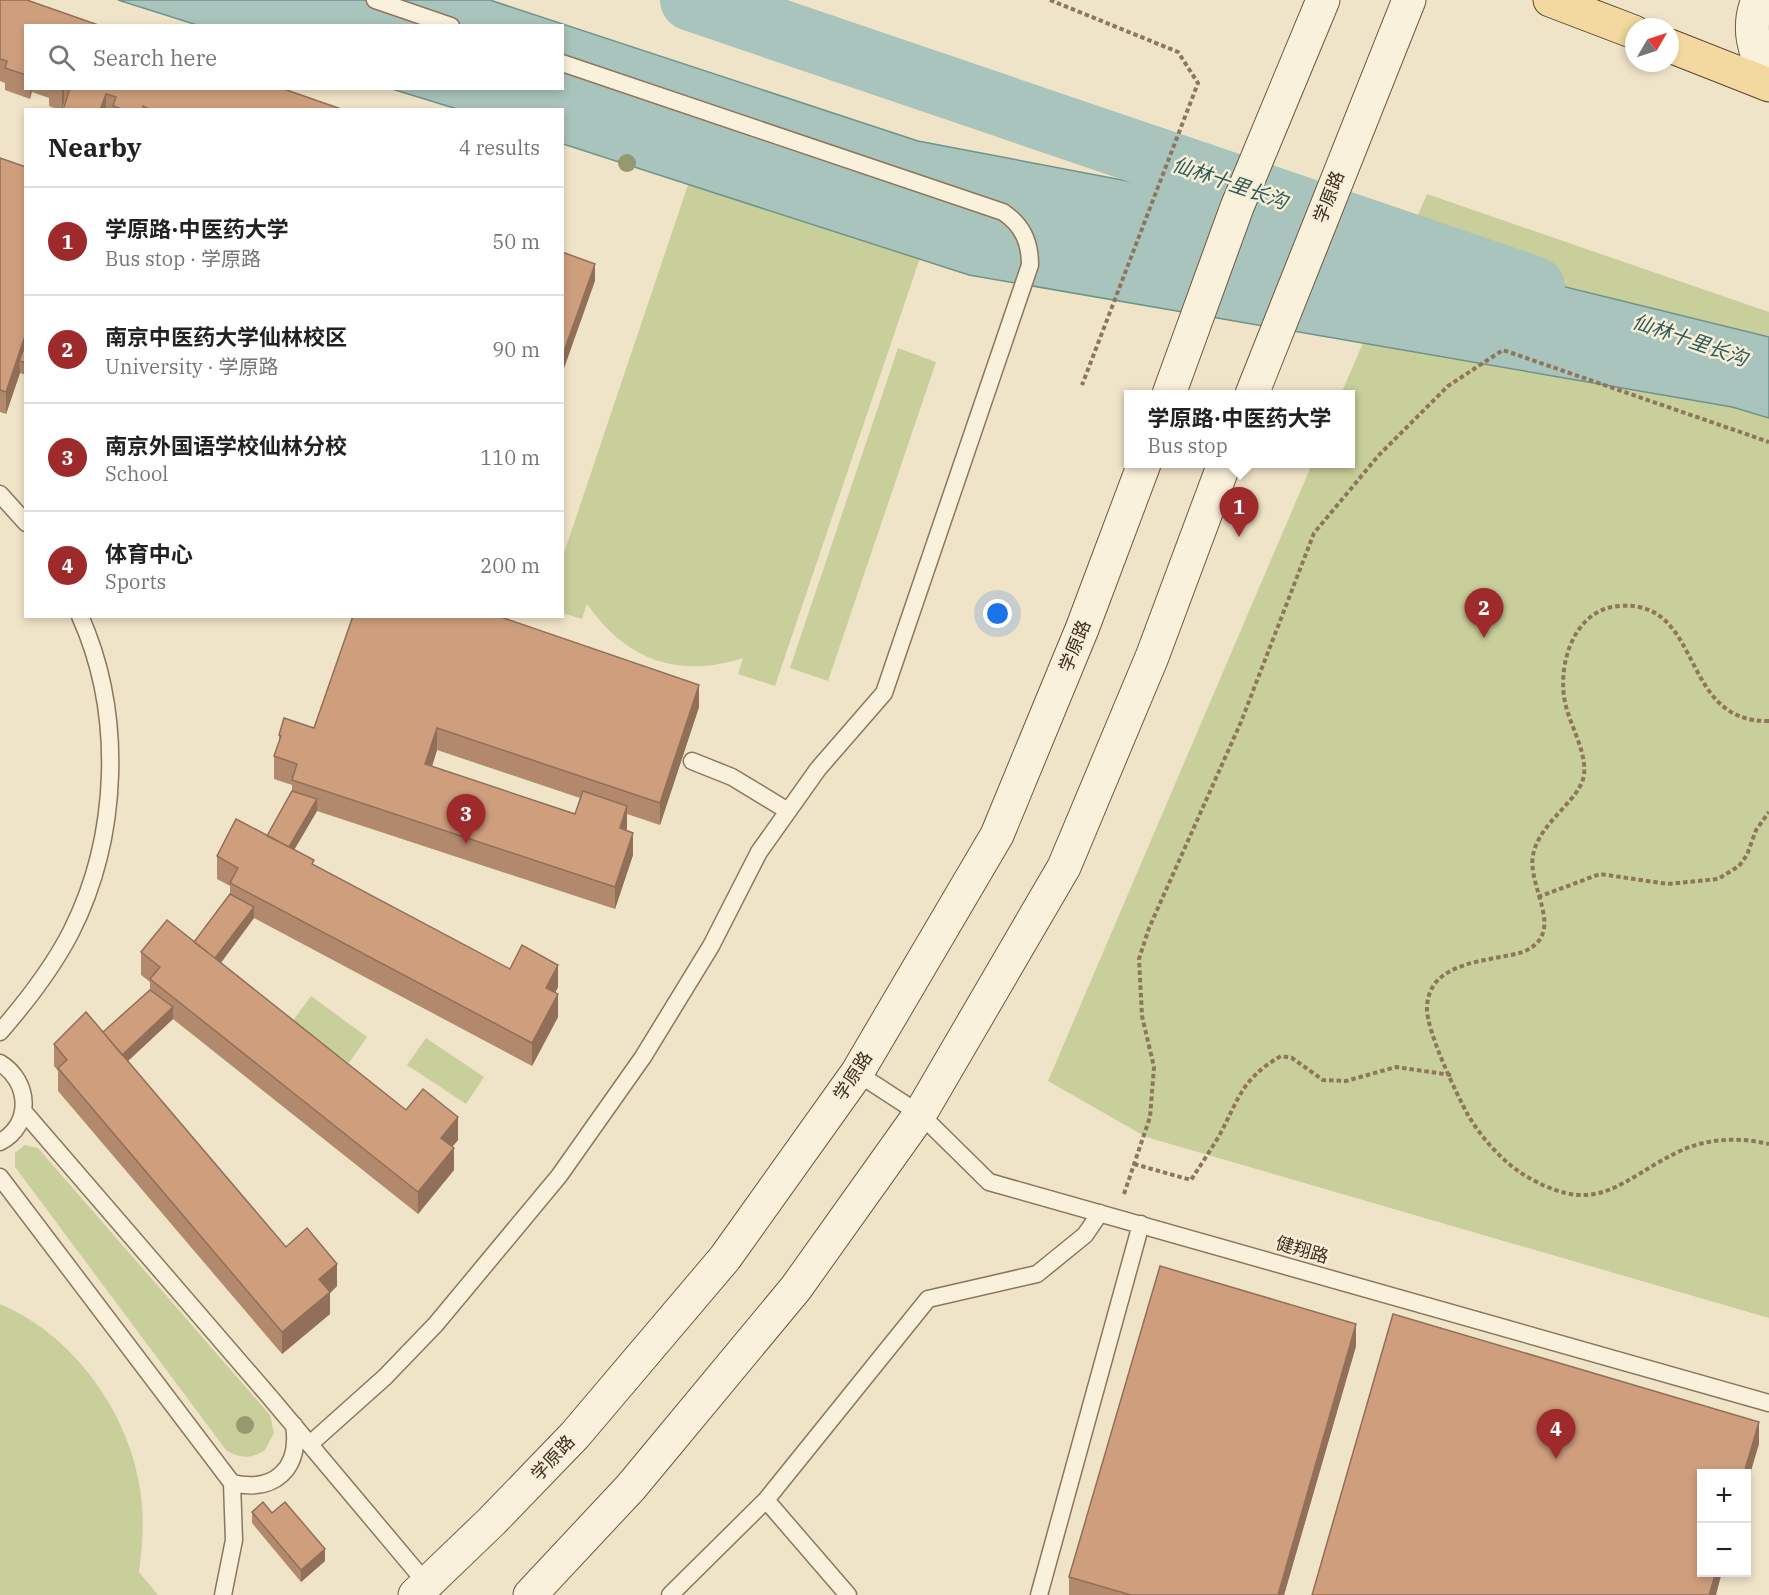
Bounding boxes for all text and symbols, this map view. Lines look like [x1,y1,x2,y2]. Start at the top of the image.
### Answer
north arrow [1625,18,1679,72]
search box [24,24,564,90]
icon: search [45,41,78,74]
text: Search here [93,43,217,72]
text: Nearby [48,130,142,164]
text: 4 results [459,134,540,161]
water label: 仙林十里长沟 [1169,150,1293,215]
street label: 学原路 [1308,167,1349,226]
text: 学原路·中医药大学 [105,214,289,243]
text: 1 [62,228,74,255]
text: 50 m [492,228,540,255]
text: Bus stop · 学原路 [105,245,261,272]
water label: 仙林十里长沟 [1629,307,1753,372]
text: 南京中医药大学仙林校区 [105,322,347,351]
text: 2 [62,336,74,363]
text: 90 m [492,336,540,363]
text: University · 学原路 [105,353,278,380]
popup [1124,390,1355,468]
text: 学原路·中医药大学 [1148,403,1331,432]
text: 南京外国语学校仙林分校 [105,431,347,460]
text: Bus stop [1148,432,1228,459]
text: 3 [62,444,74,471]
text: 110 m [480,444,540,471]
text: School [105,460,168,487]
pin: 1 [1220,488,1258,537]
text: 体育中心 [105,539,193,568]
text: 4 [62,552,74,579]
text: 200 m [480,552,540,579]
text: Sports [105,568,166,595]
pin: 2 [1464,588,1504,638]
your location [983,599,1012,628]
street label: 学原路 [1054,616,1095,675]
pin: 3 [446,794,486,844]
street label: 学原路 [828,1047,877,1105]
street label: 健翔路 [1273,1231,1331,1268]
pin: 4 [1536,1410,1576,1459]
street label: 学原路 [526,1430,579,1485]
map controls [1697,1469,1751,1577]
button: + [1697,1469,1751,1523]
button: − [1697,1523,1751,1577]

